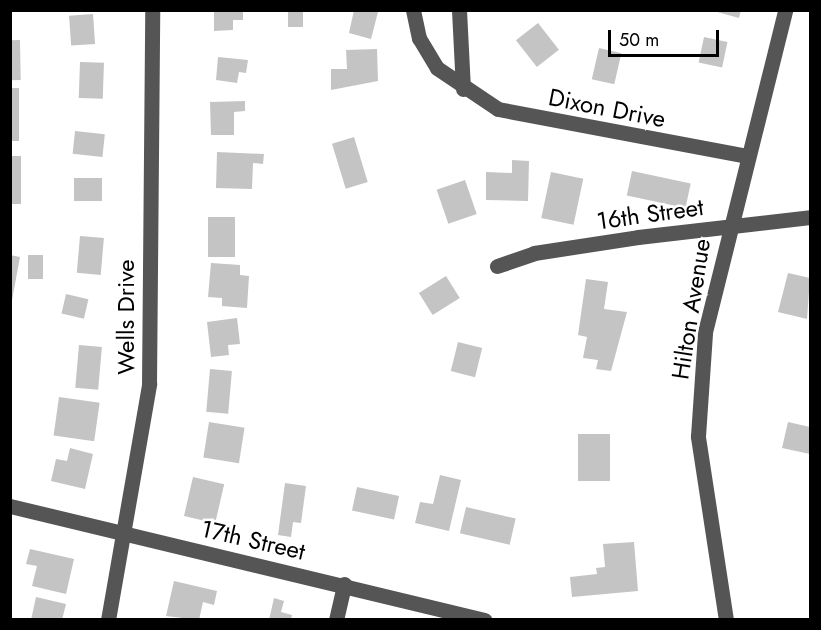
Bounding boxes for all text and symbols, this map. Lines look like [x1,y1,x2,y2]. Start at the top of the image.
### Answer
scale bar [611,18,722,56]
text: 50 m [619,27,659,53]
street label: Dixon Drive [546,83,668,133]
street label: 16th Street [595,192,705,236]
street label: Hilton Avenue [666,236,716,382]
street label: Wells Drive [112,259,140,375]
street label: 17th Street [198,514,308,566]

